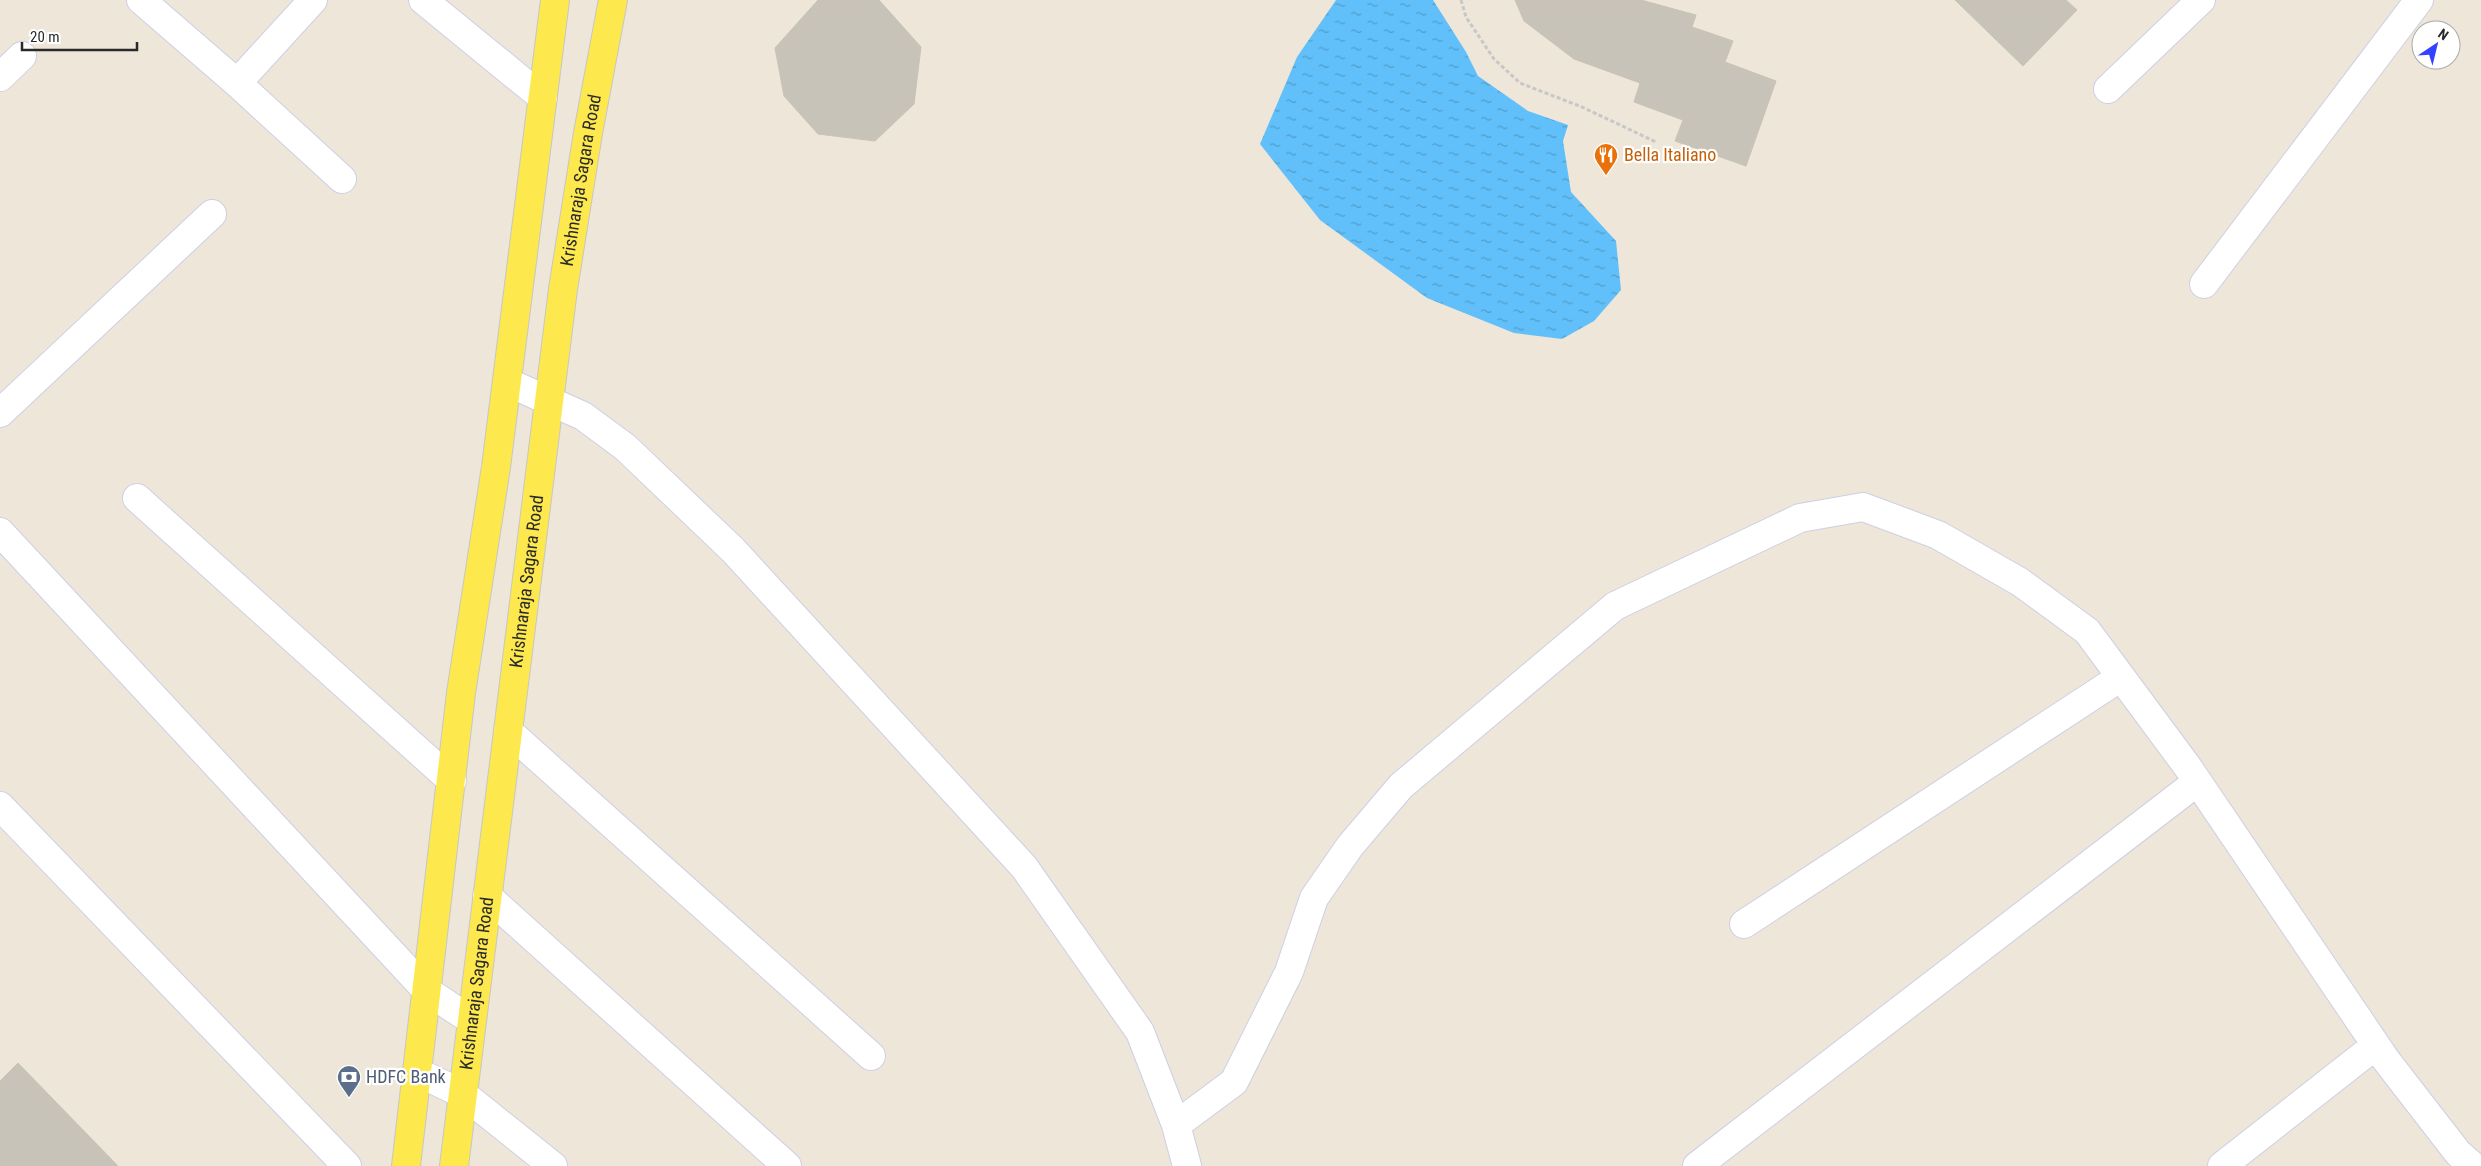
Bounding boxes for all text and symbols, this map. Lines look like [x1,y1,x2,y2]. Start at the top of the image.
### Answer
scale bar [22,20,138,52]
north arrow [2411,20,2461,70]
text: N [2435,25,2452,43]
text: 20 m [30,28,60,46]
street label: Krishnaraja Sagara Road [556,92,605,268]
restaurant icon: Bella Italiano [1593,142,1619,176]
place label: Bella Italiano [1624,144,1716,165]
street label: Krishnaraja Sagara Road [505,494,547,669]
street label: Krishnaraja Sagara Road [455,896,497,1071]
bank icon: HDFC Bank [336,1064,362,1098]
place label: HDFC Bank [366,1066,446,1087]

